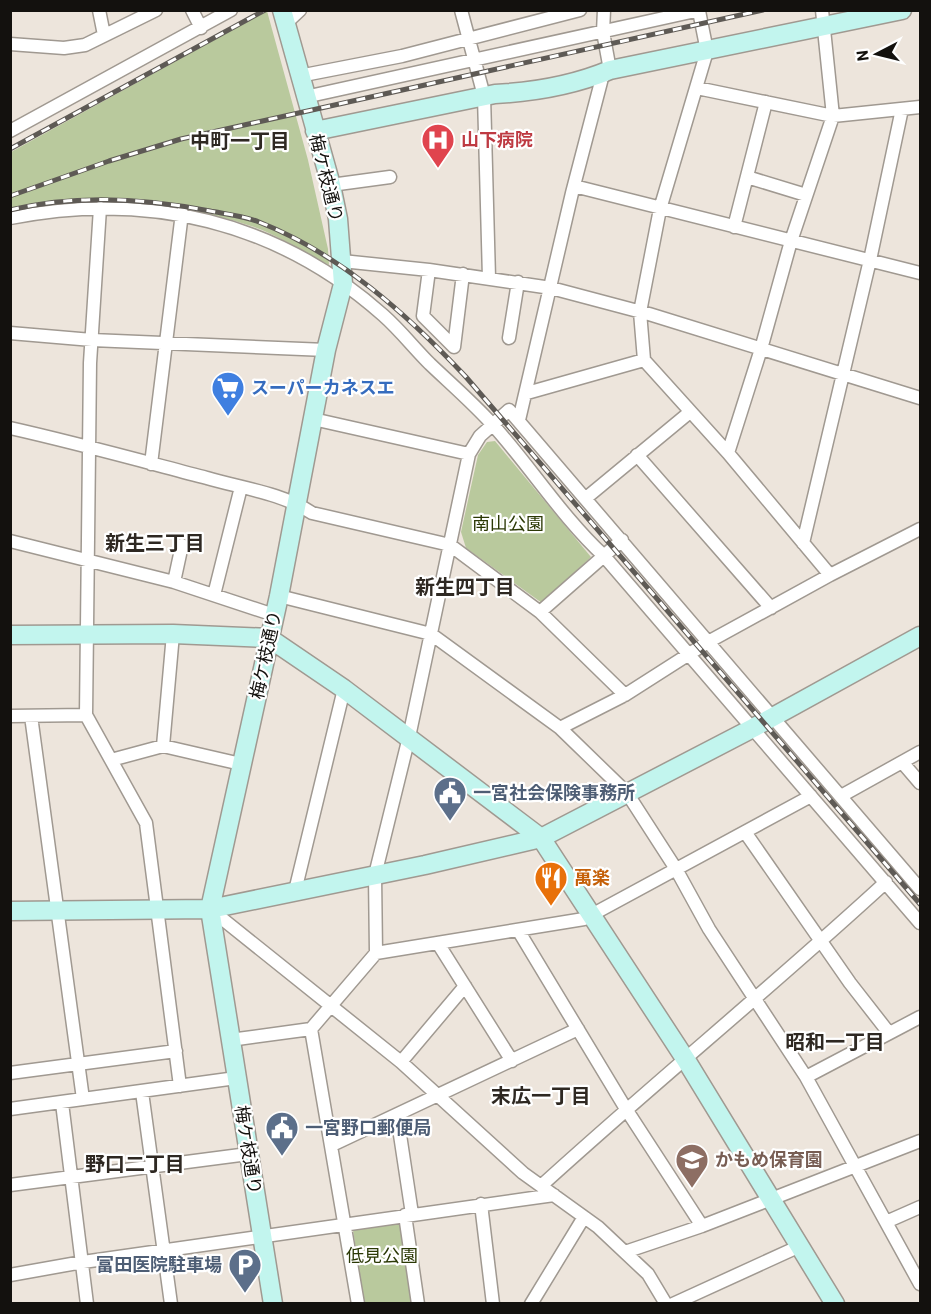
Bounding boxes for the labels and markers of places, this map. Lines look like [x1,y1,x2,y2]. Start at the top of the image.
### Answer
hospital icon: 山下病院 [420,122,456,169]
place label: 山下病院 [461,128,533,150]
supermarket icon: スーパーカネスエ [210,370,246,417]
place label: スーパーカネスエ [251,376,395,398]
public building icon: 一宮社会保険事務所 [432,775,468,822]
place label: 一宮社会保険事務所 [473,781,635,803]
restaurant icon: 萬楽 [533,860,569,907]
place label: 萬楽 [574,866,610,888]
public building icon: 一宮野口郵便局 [264,1110,300,1157]
place label: 一宮野口郵便局 [305,1116,431,1138]
school or university icon: かもめ保育園 [674,1142,710,1189]
place label: かもめ保育園 [715,1148,823,1170]
parking icon: 富田医院駐車場 [227,1247,263,1294]
place label: 富田医院駐車場 [96,1253,222,1275]

